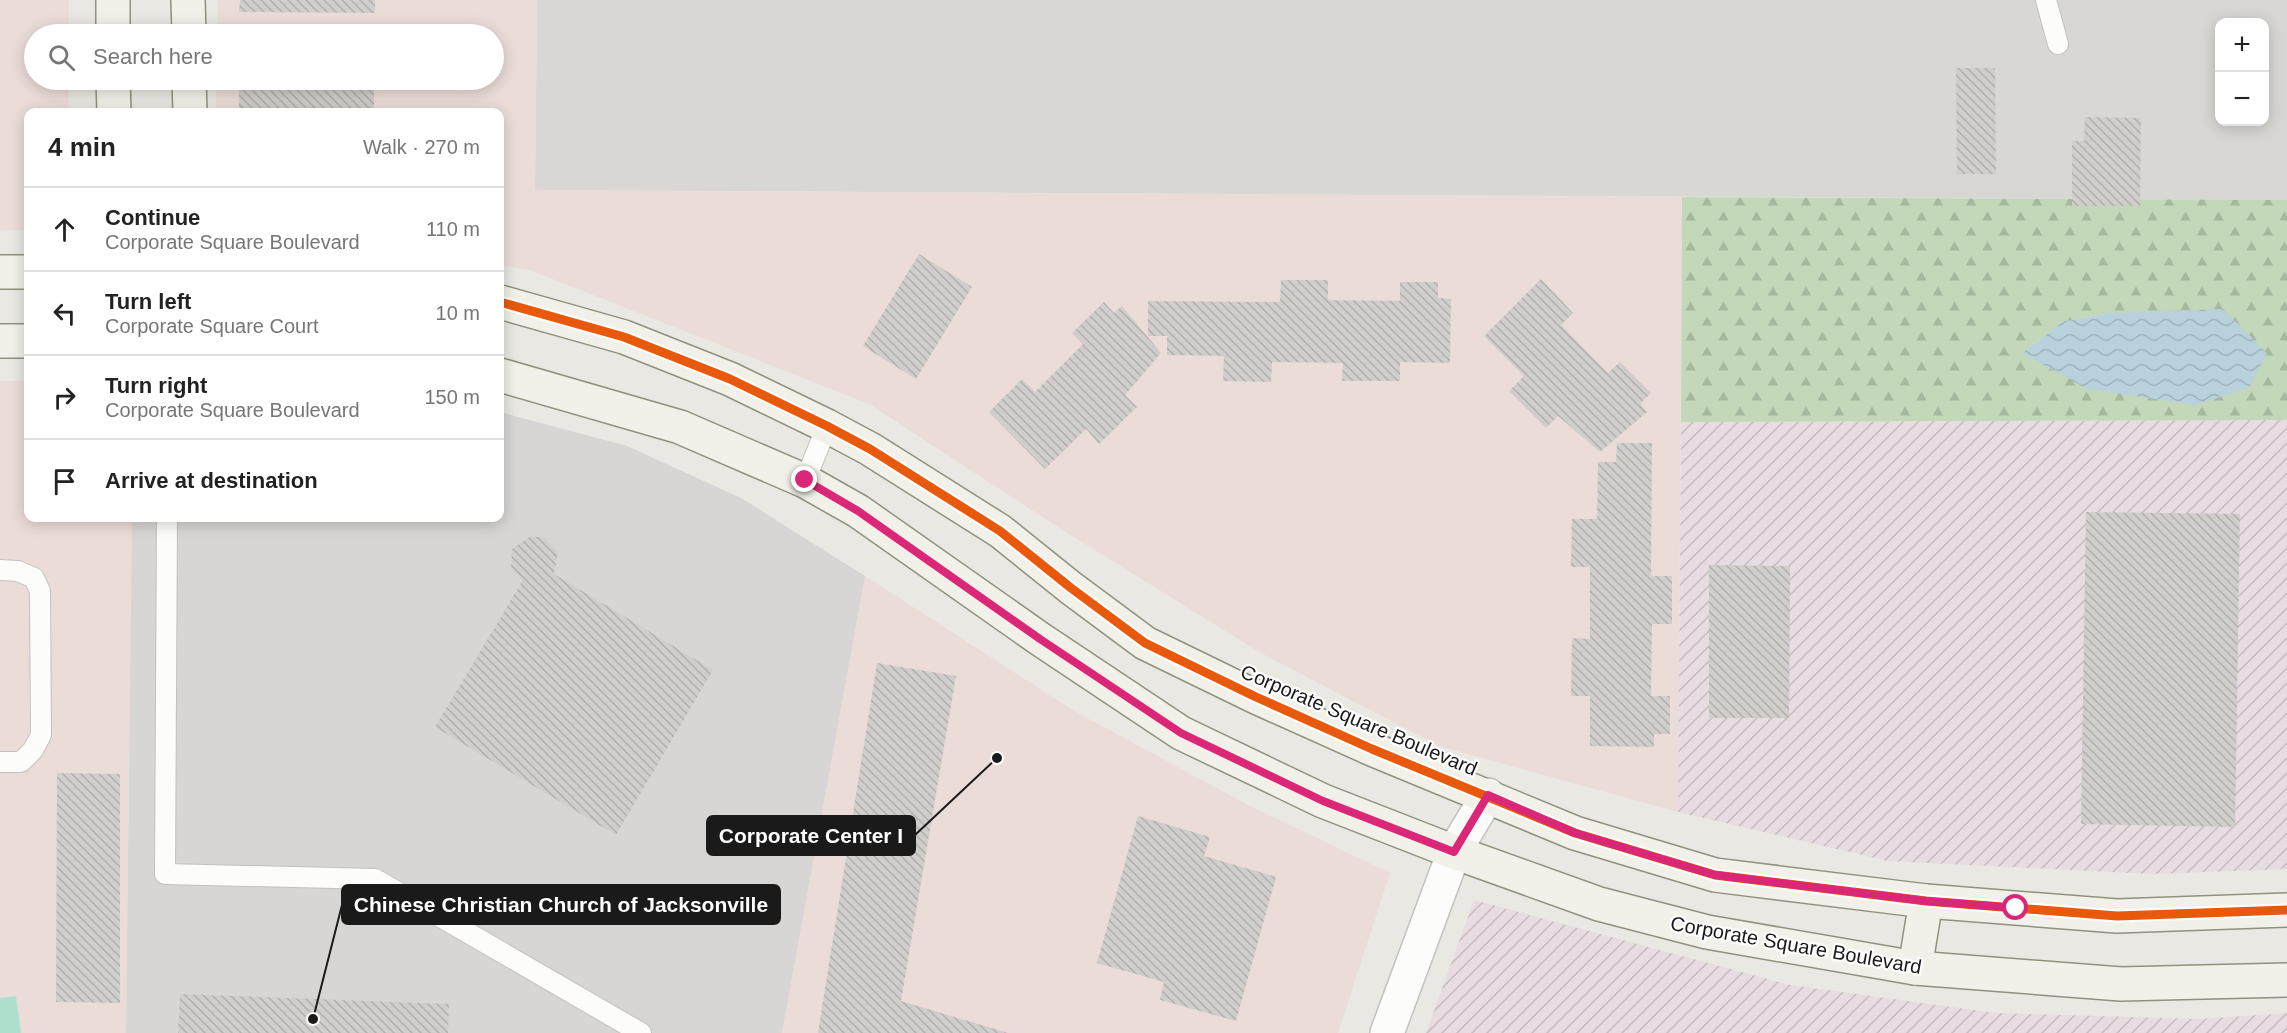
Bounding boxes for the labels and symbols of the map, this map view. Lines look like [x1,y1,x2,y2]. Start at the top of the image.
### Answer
route end [791,466,817,492]
street label: Corporate Square Boulevard [1238,660,1480,780]
callout: Corporate Center I [707,816,915,855]
text: Corporate Center I [719,824,903,847]
callout: Chinese Christian Church of Jacksonville [342,885,780,924]
text: Chinese Christian Church of Jacksonville [354,893,768,916]
route start [2002,894,2028,920]
street label: Corporate Square Boulevard [1669,912,1923,978]

